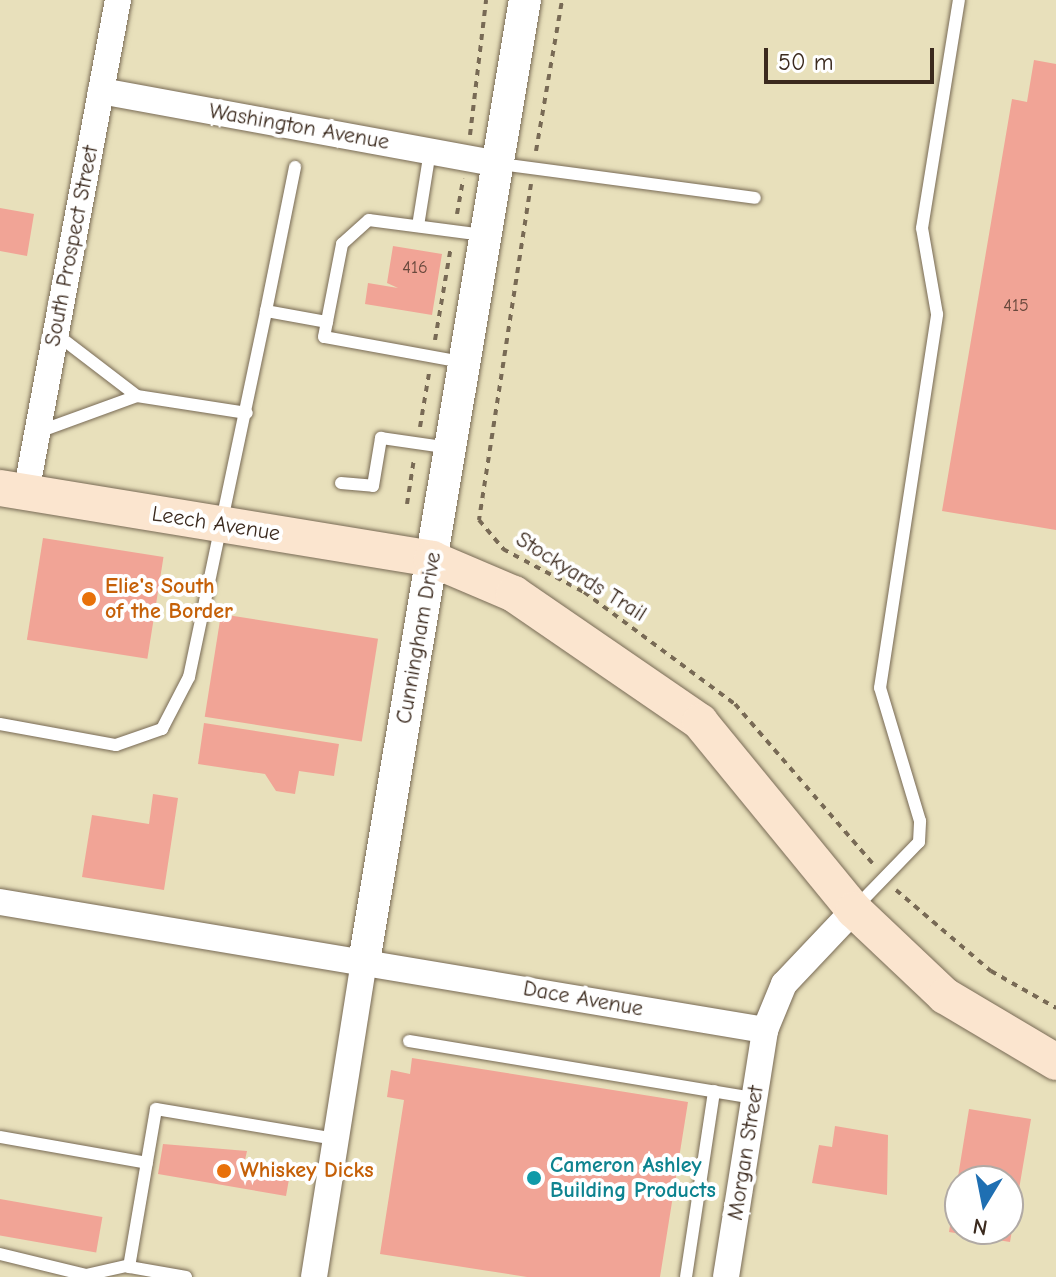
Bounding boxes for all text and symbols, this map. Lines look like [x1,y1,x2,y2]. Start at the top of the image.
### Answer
scale bar [768,32,938,82]
text: 50 m [778,48,834,76]
street label: Washington Avenue [207,98,391,156]
street label: South Prospect Street [40,143,104,349]
house number: 416 [402,257,428,279]
house number: 415 [1003,295,1029,317]
street label: Leech Avenue [150,501,282,547]
street label: Stockyards Trail [511,526,651,628]
street label: Cunningham Drive [391,550,447,726]
place label: Elie's South of the Border [105,573,233,624]
marker: Elie's South of the Border [80,590,98,608]
street label: Dace Avenue [521,975,645,1023]
street label: Morgan Street [722,1084,770,1222]
place label: Cameron Ashley Building Products [550,1152,716,1204]
place label: Whiskey Dicks [240,1158,373,1184]
marker: Whiskey Dicks [215,1162,233,1180]
north arrow [944,1165,1024,1245]
marker: Cameron Ashley Building Products [525,1169,543,1187]
text: N [971,1213,990,1241]

